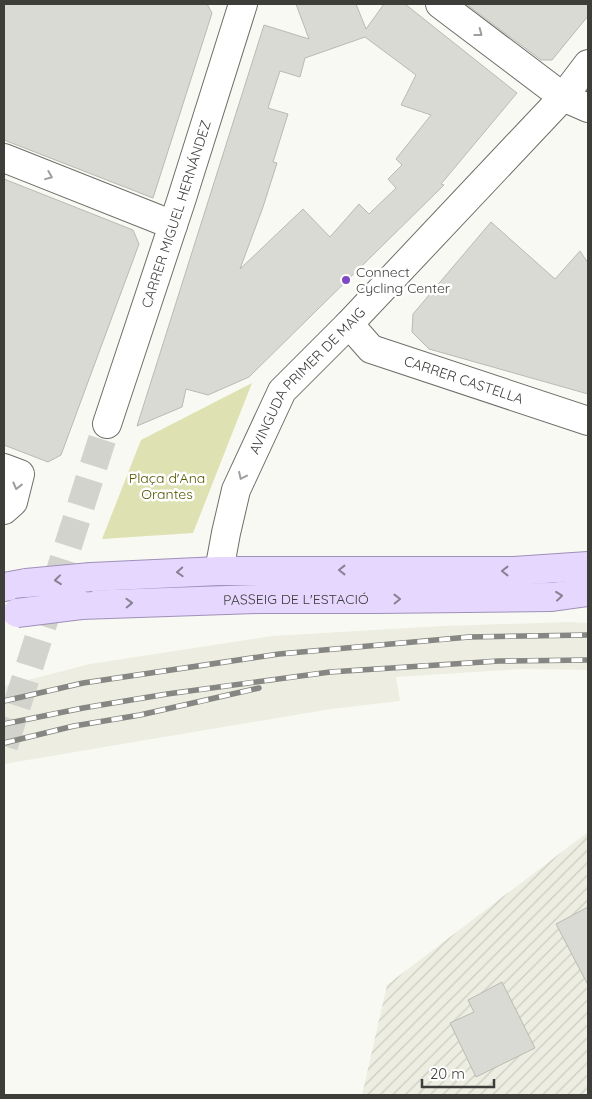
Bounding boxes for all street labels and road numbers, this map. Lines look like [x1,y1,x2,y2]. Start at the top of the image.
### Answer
street label: CARRER MIGUEL HERNÁNDEZ [137,118,215,310]
street label: AVINGUDA PRIMER DE MAIG [245,303,369,457]
street label: CARRER CASTELLA [402,352,526,408]
street label: PASSEIG DE L'ESTACIÓ [223,590,369,609]

